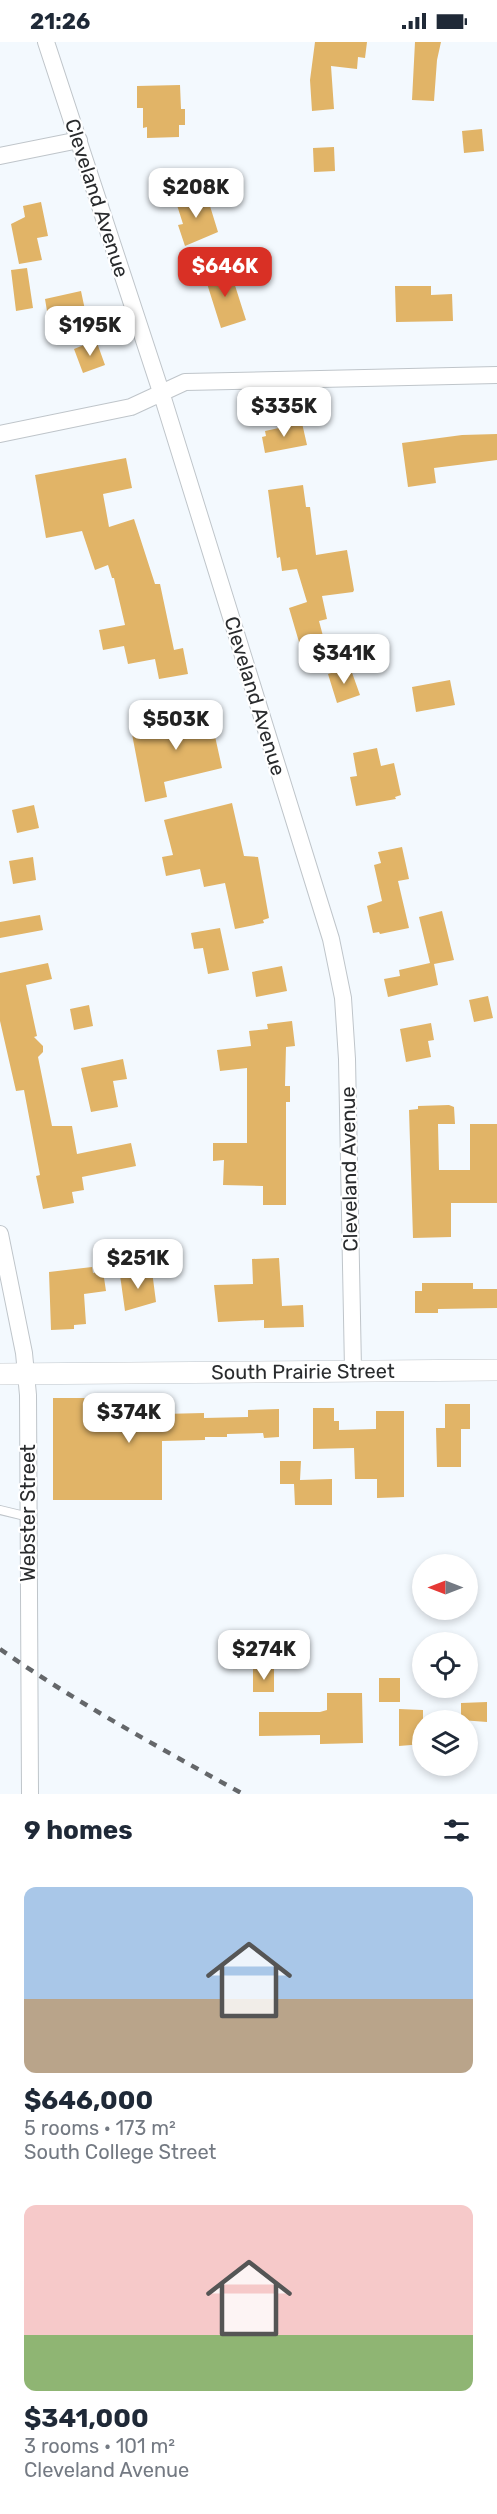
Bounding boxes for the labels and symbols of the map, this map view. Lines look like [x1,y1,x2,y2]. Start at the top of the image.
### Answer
street label: Cleveland Avenue [60,116,134,280]
pin: $208K [154,168,238,219]
pin: $646K [183,247,267,298]
pin: $195K [48,306,132,357]
pin: $335K [242,387,326,438]
street label: Cleveland Avenue [219,613,291,779]
pin: $341K [302,634,386,685]
pin: $503K [134,700,218,751]
street label: Cleveland Avenue [336,1086,362,1252]
pin: $251K [96,1239,180,1290]
street label: South Prairie Street [211,1359,395,1384]
pin: $374K [87,1393,171,1444]
street label: Webster Street [16,1444,40,1582]
north arrow [412,1554,478,1620]
pin: $274K [222,1630,306,1681]

